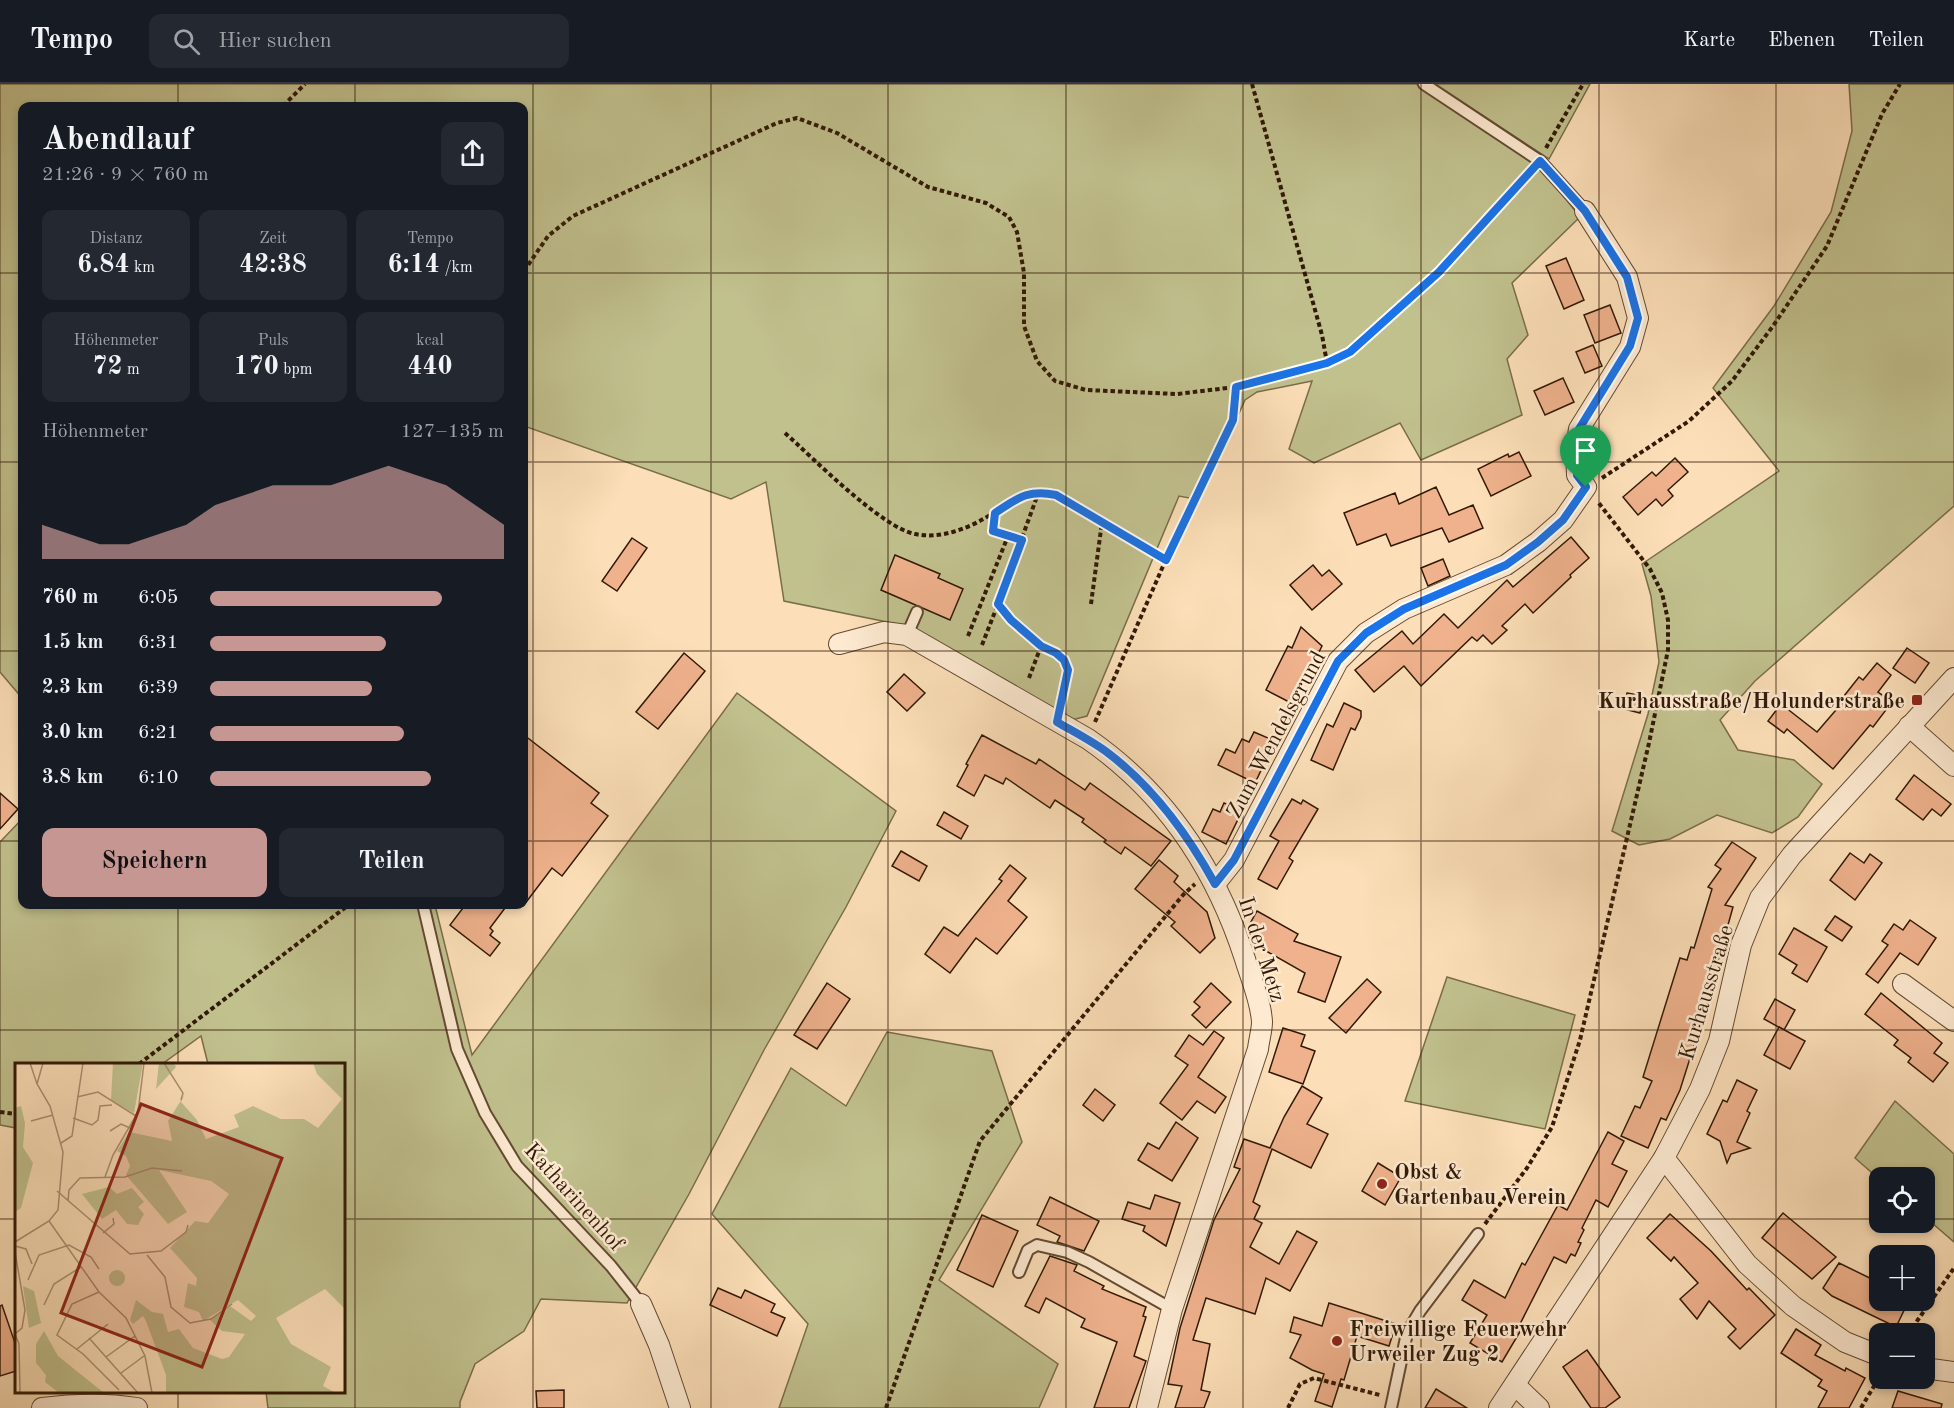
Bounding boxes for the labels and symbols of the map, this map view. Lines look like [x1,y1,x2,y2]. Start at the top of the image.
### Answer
pin [1560,425,1611,487]
street label: Zum Wendelsgrund [1223,648,1330,822]
place label: Kurhausstraße/Holunderstraße [1598,691,1905,713]
marker: Kurhausstraße/Holunderstraße [1910,693,1924,707]
street label: In der Metz [1234,894,1288,1005]
street label: Kurhausstraße [1676,922,1738,1063]
inset map [15,1063,345,1393]
street label: Katharinenhof [519,1139,628,1256]
place label: Obst & Gartenbau Verein [1394,1162,1566,1209]
marker: Obst & Gartenbau Verein [1375,1177,1389,1191]
place label: Freiwillige Feuerwehr Urweiler Zug 2 [1349,1319,1567,1366]
marker: Freiwillige Feuerwehr Urweiler Zug 2 [1330,1334,1344,1348]

